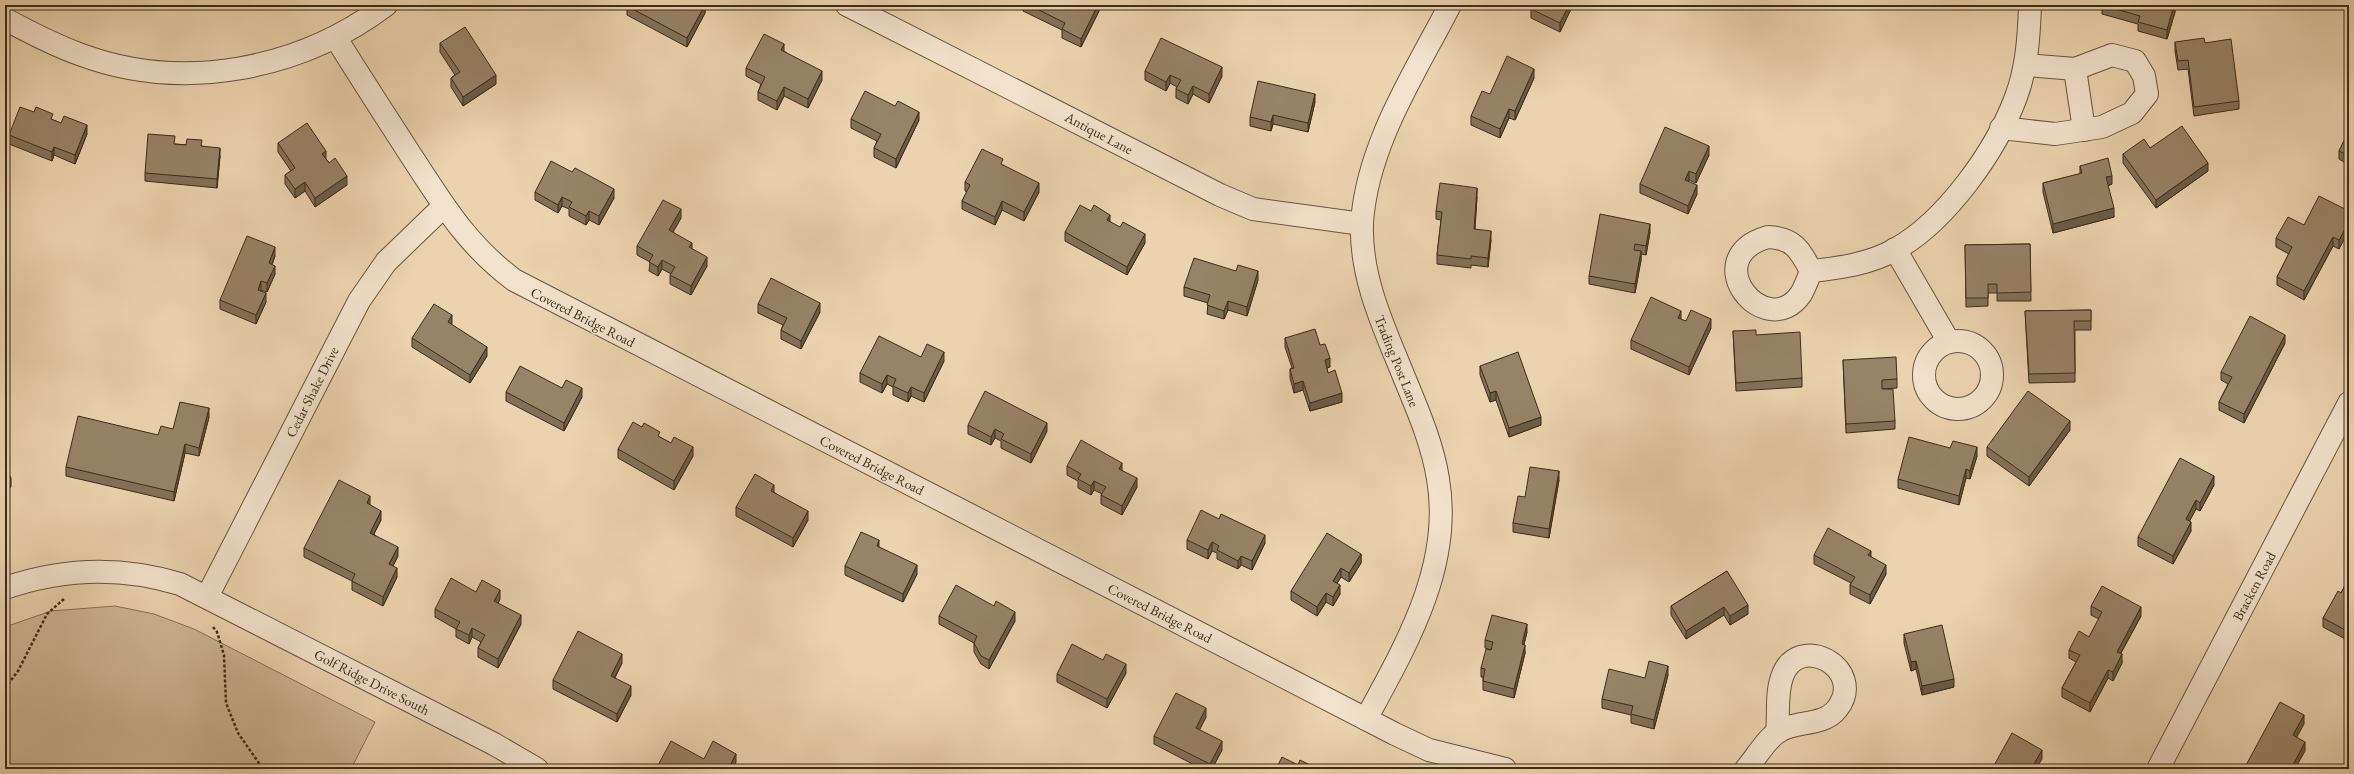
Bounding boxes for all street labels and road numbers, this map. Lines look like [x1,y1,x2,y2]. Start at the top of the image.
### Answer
street label: Antique Lane [1061,107,1137,159]
street label: Covered Bridge Road [528,283,639,352]
street label: Trading Post Lane [1370,313,1424,410]
street label: Cedar Shake Drive [281,343,343,440]
street label: Covered Bridge Road [817,431,928,500]
street label: Bracken Road [2228,548,2280,624]
street label: Covered Bridge Road [1105,579,1216,648]
street label: Golf Ridge Drive South [311,645,433,719]

